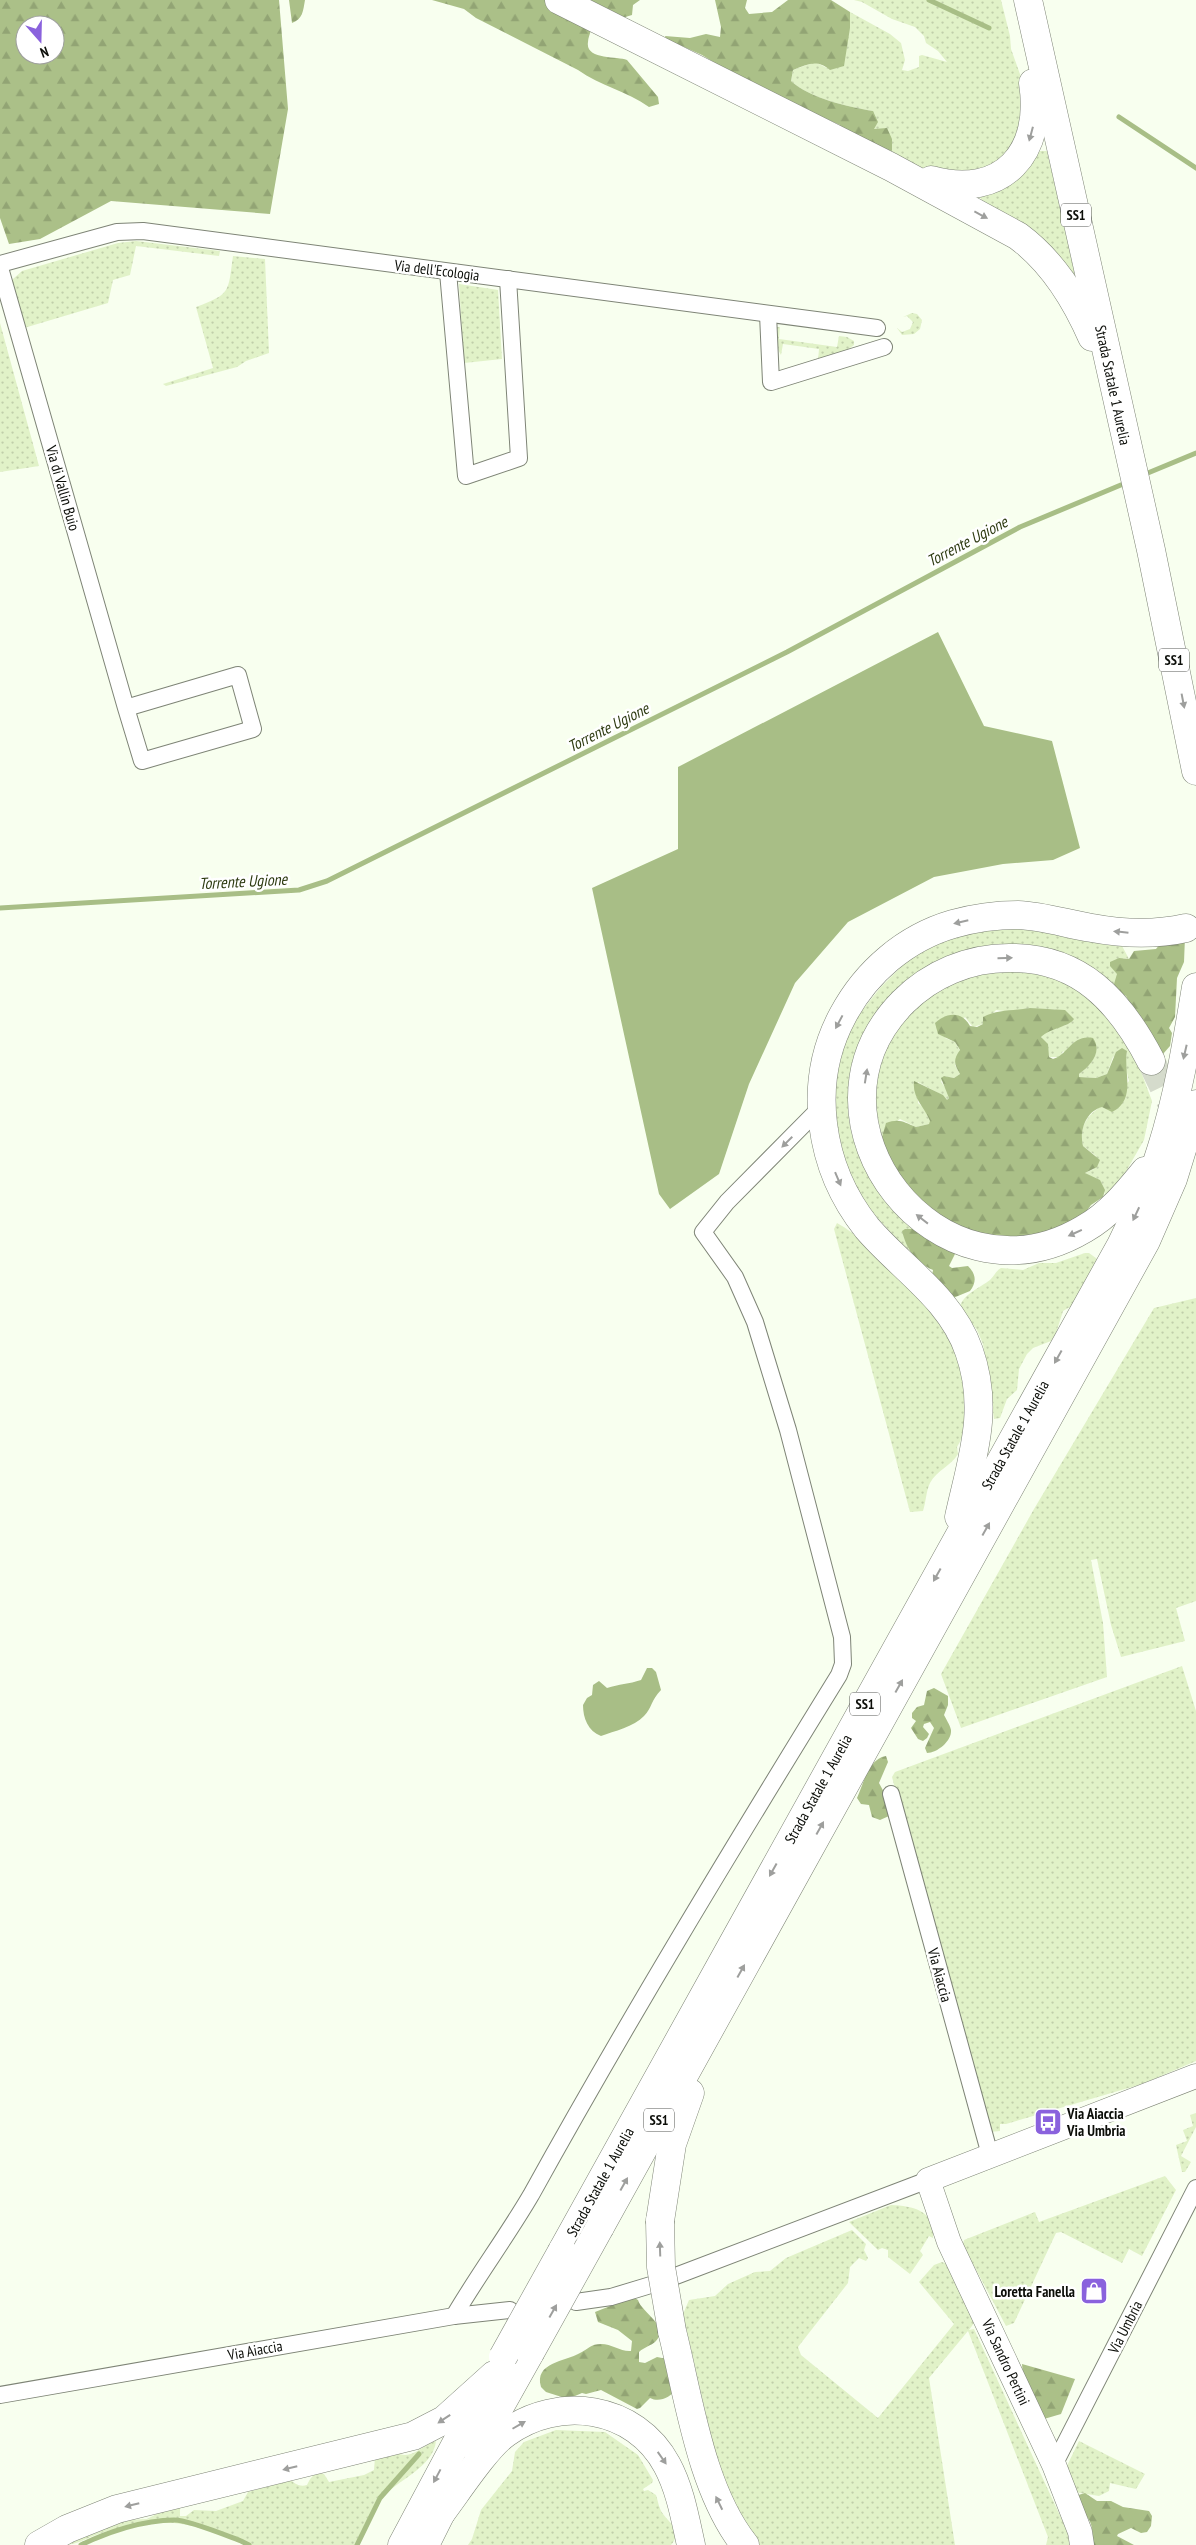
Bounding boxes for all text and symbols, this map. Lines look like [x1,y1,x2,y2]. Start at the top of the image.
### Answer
north arrow [15,15,65,65]
text: N [38,42,51,62]
one-way arrow [1027,127,1035,142]
road number: SS1 [1061,204,1091,226]
one-way arrow [973,211,988,219]
street label: Via dell'Ecologia [392,255,481,285]
street label: Strada Statale 1 Aurelia [1091,323,1135,447]
street label: Via di Vallin Buio [42,442,84,533]
water label: Torrente Ugione [923,511,1012,571]
road number: SS1 [1159,648,1189,672]
one-way arrow [1179,693,1187,709]
water label: Torrente Ugione [564,697,653,756]
water label: Torrente Ugione [198,869,289,893]
one-way arrow [953,918,968,926]
one-way arrow [1113,928,1129,936]
one-way arrow [997,954,1013,962]
one-way arrow [835,1014,843,1029]
one-way arrow [1181,1044,1189,1059]
one-way arrow [862,1067,870,1083]
one-way arrow [781,1135,793,1147]
one-way arrow [834,1172,842,1187]
one-way arrow [1131,1207,1139,1221]
one-way arrow [915,1214,929,1224]
one-way arrow [1068,1230,1082,1238]
one-way arrow [1054,1350,1063,1364]
street label: Strada Statale 1 Aurelia [977,1377,1053,1493]
one-way arrow [982,1522,990,1537]
one-way arrow [932,1569,941,1582]
one-way arrow [894,1680,903,1693]
road number: SS1 [850,1692,880,1716]
street label: Strada Statale 1 Aurelia [780,1731,856,1847]
one-way arrow [815,1822,824,1835]
one-way arrow [769,1863,777,1878]
street label: Via Aiaccia [923,1945,956,2004]
one-way arrow [737,1964,745,1978]
place label: Via Aiaccia Via Umbria [1066,2104,1125,2140]
bus stop icon: Via Aiaccia Via Umbria [1033,2107,1063,2137]
road number: SS1 [644,2108,674,2132]
street label: Strada Statale 1 Aurelia [562,2124,638,2240]
one-way arrow [620,2177,628,2192]
one-way arrow [656,2240,664,2256]
shop icon: Loretta Fanella [1079,2276,1109,2306]
place label: Loretta Fanella [995,2282,1075,2301]
street label: Via Umbria [1103,2297,1146,2358]
one-way arrow [549,2304,558,2317]
street label: Via Sandro Pertini [977,2315,1034,2408]
street label: Via Aiaccia [225,2336,284,2364]
one-way arrow [437,2414,451,2424]
one-way arrow [513,2420,526,2429]
one-way arrow [657,2451,667,2465]
one-way arrow [283,2464,298,2472]
one-way arrow [433,2469,442,2483]
one-way arrow [715,2496,724,2511]
one-way arrow [125,2501,140,2509]

